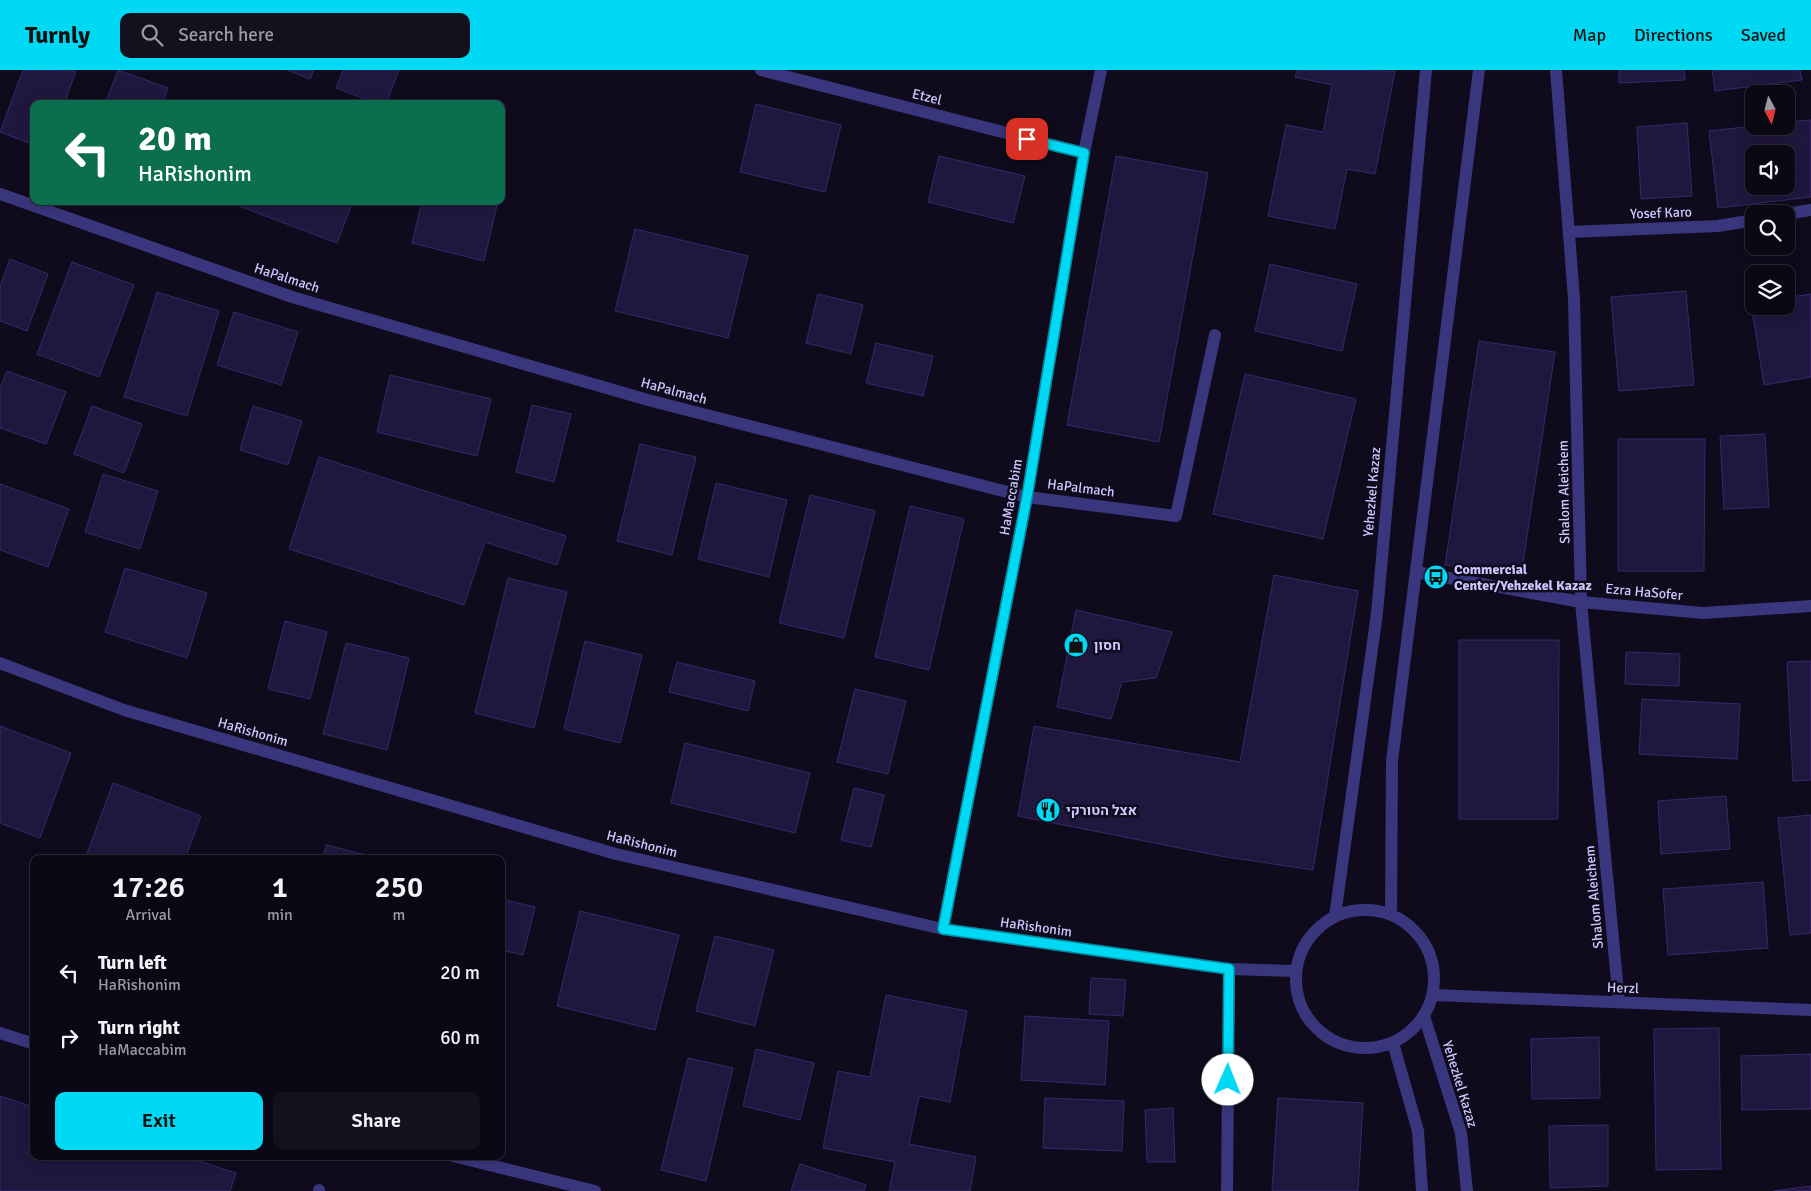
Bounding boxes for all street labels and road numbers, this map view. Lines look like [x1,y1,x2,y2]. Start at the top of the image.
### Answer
street label: Etzel [910,85,944,109]
street label: Yosef Karo [1630,203,1692,223]
street label: HaPalmach [252,259,322,297]
street label: HaPalmach [639,374,709,408]
street label: Shalom Aleichem [1555,440,1573,544]
street label: Yehezkel Kazaz [1360,446,1384,538]
street label: HaMaccabim [996,457,1026,537]
street label: HaPalmach [1046,475,1116,501]
street label: Ezra HaSofer [1605,580,1684,604]
street label: HaRishonim [216,714,290,750]
street label: HaRishonim [605,827,679,861]
street label: Shalom Aleichem [1581,845,1607,949]
street label: HaRishonim [999,914,1073,940]
street label: Herzl [1607,979,1639,997]
street label: Yehezkel Kazaz [1439,1038,1481,1130]

